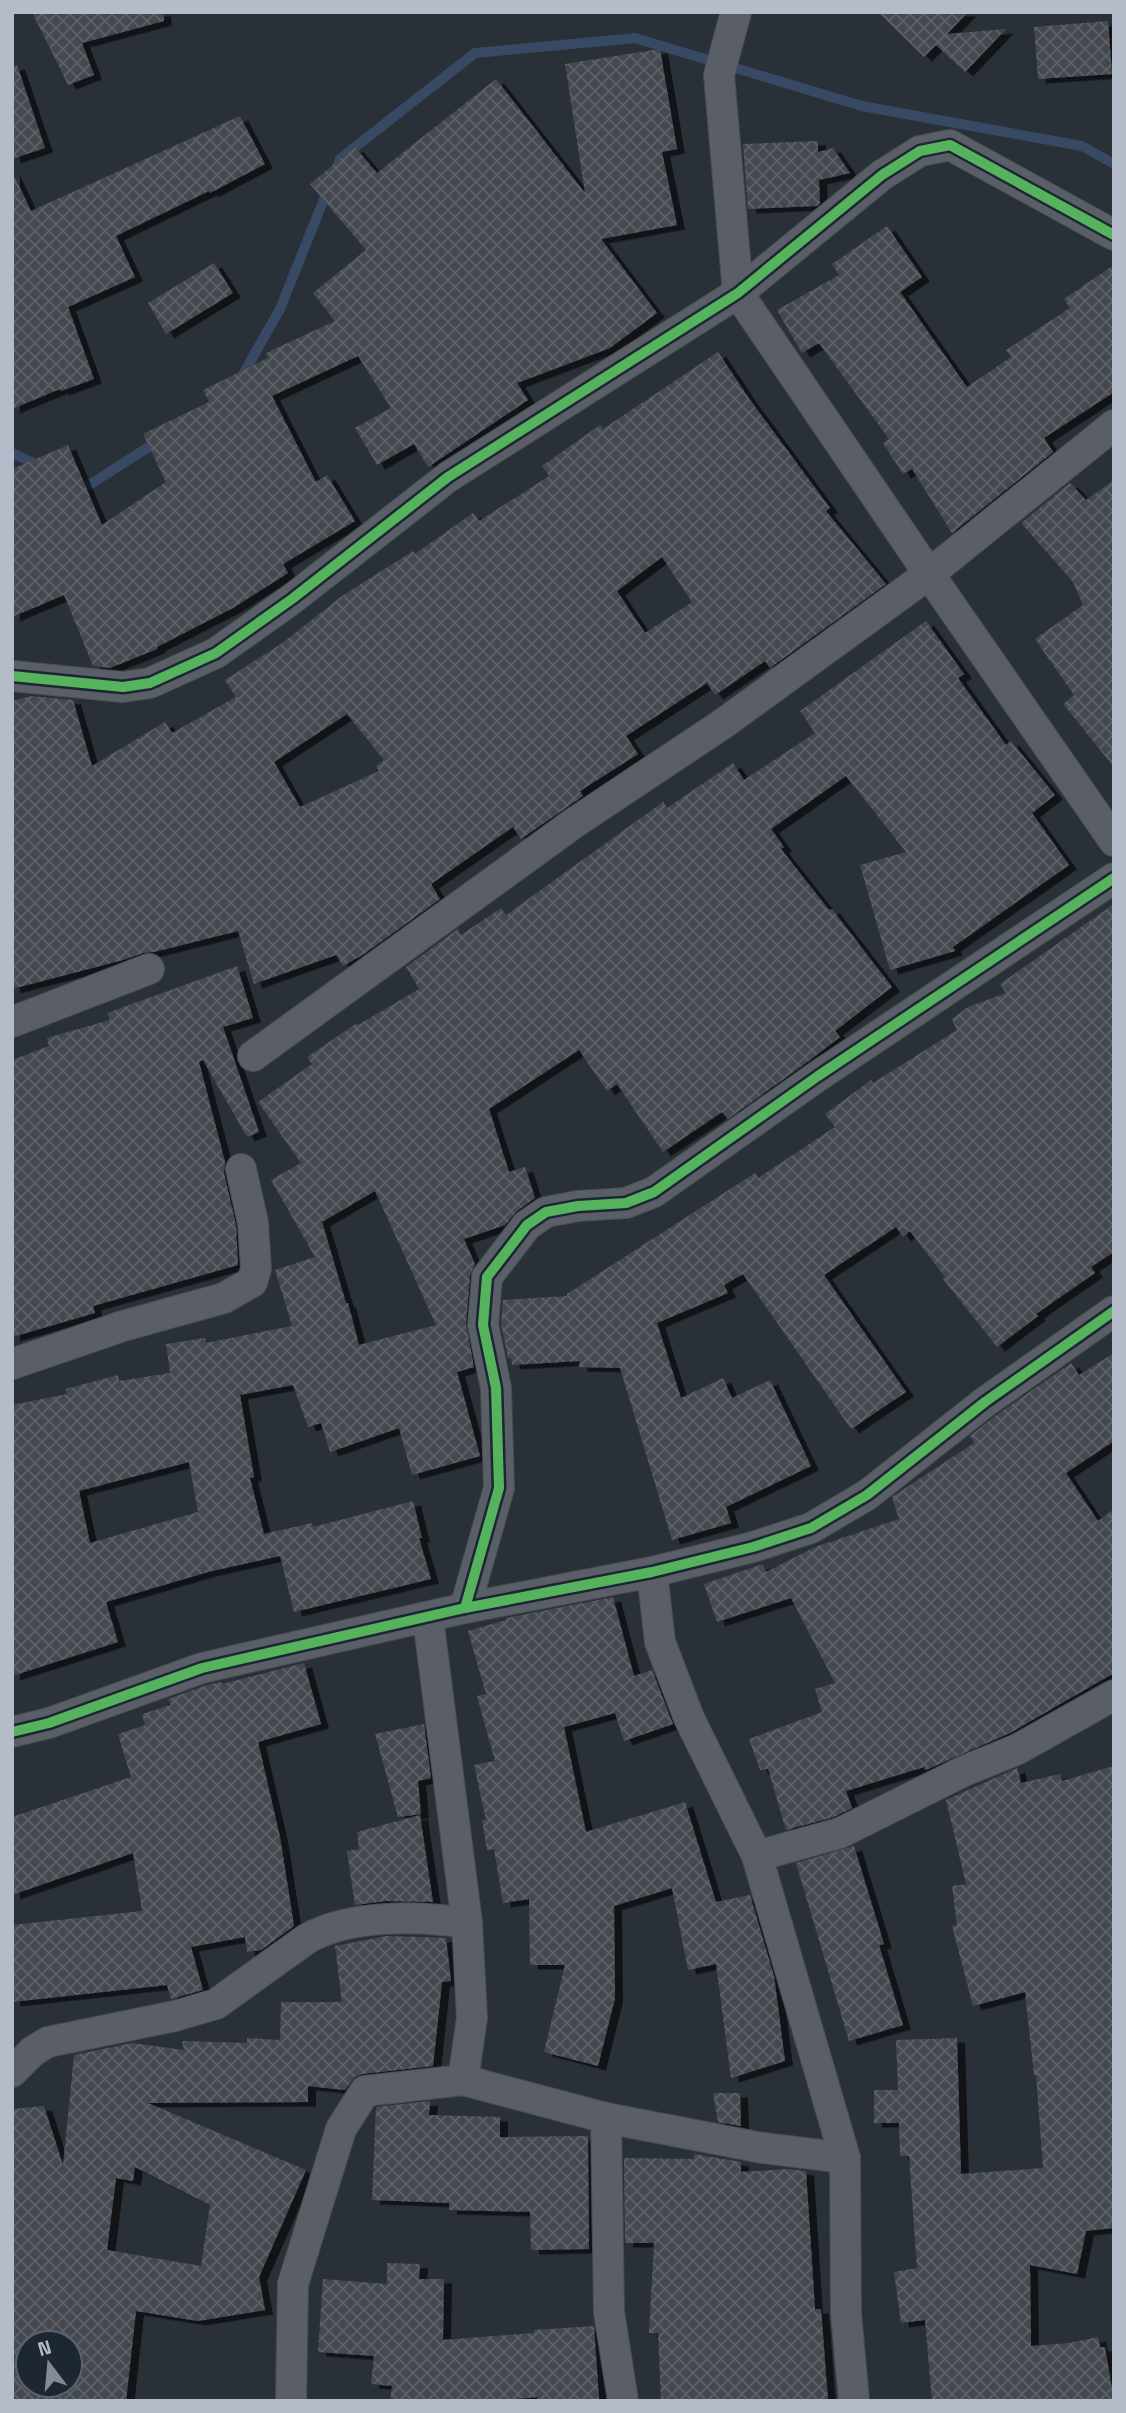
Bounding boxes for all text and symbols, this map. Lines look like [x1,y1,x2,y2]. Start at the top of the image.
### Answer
north arrow [14,2329,84,2399]
text: N [35,2334,54,2362]

